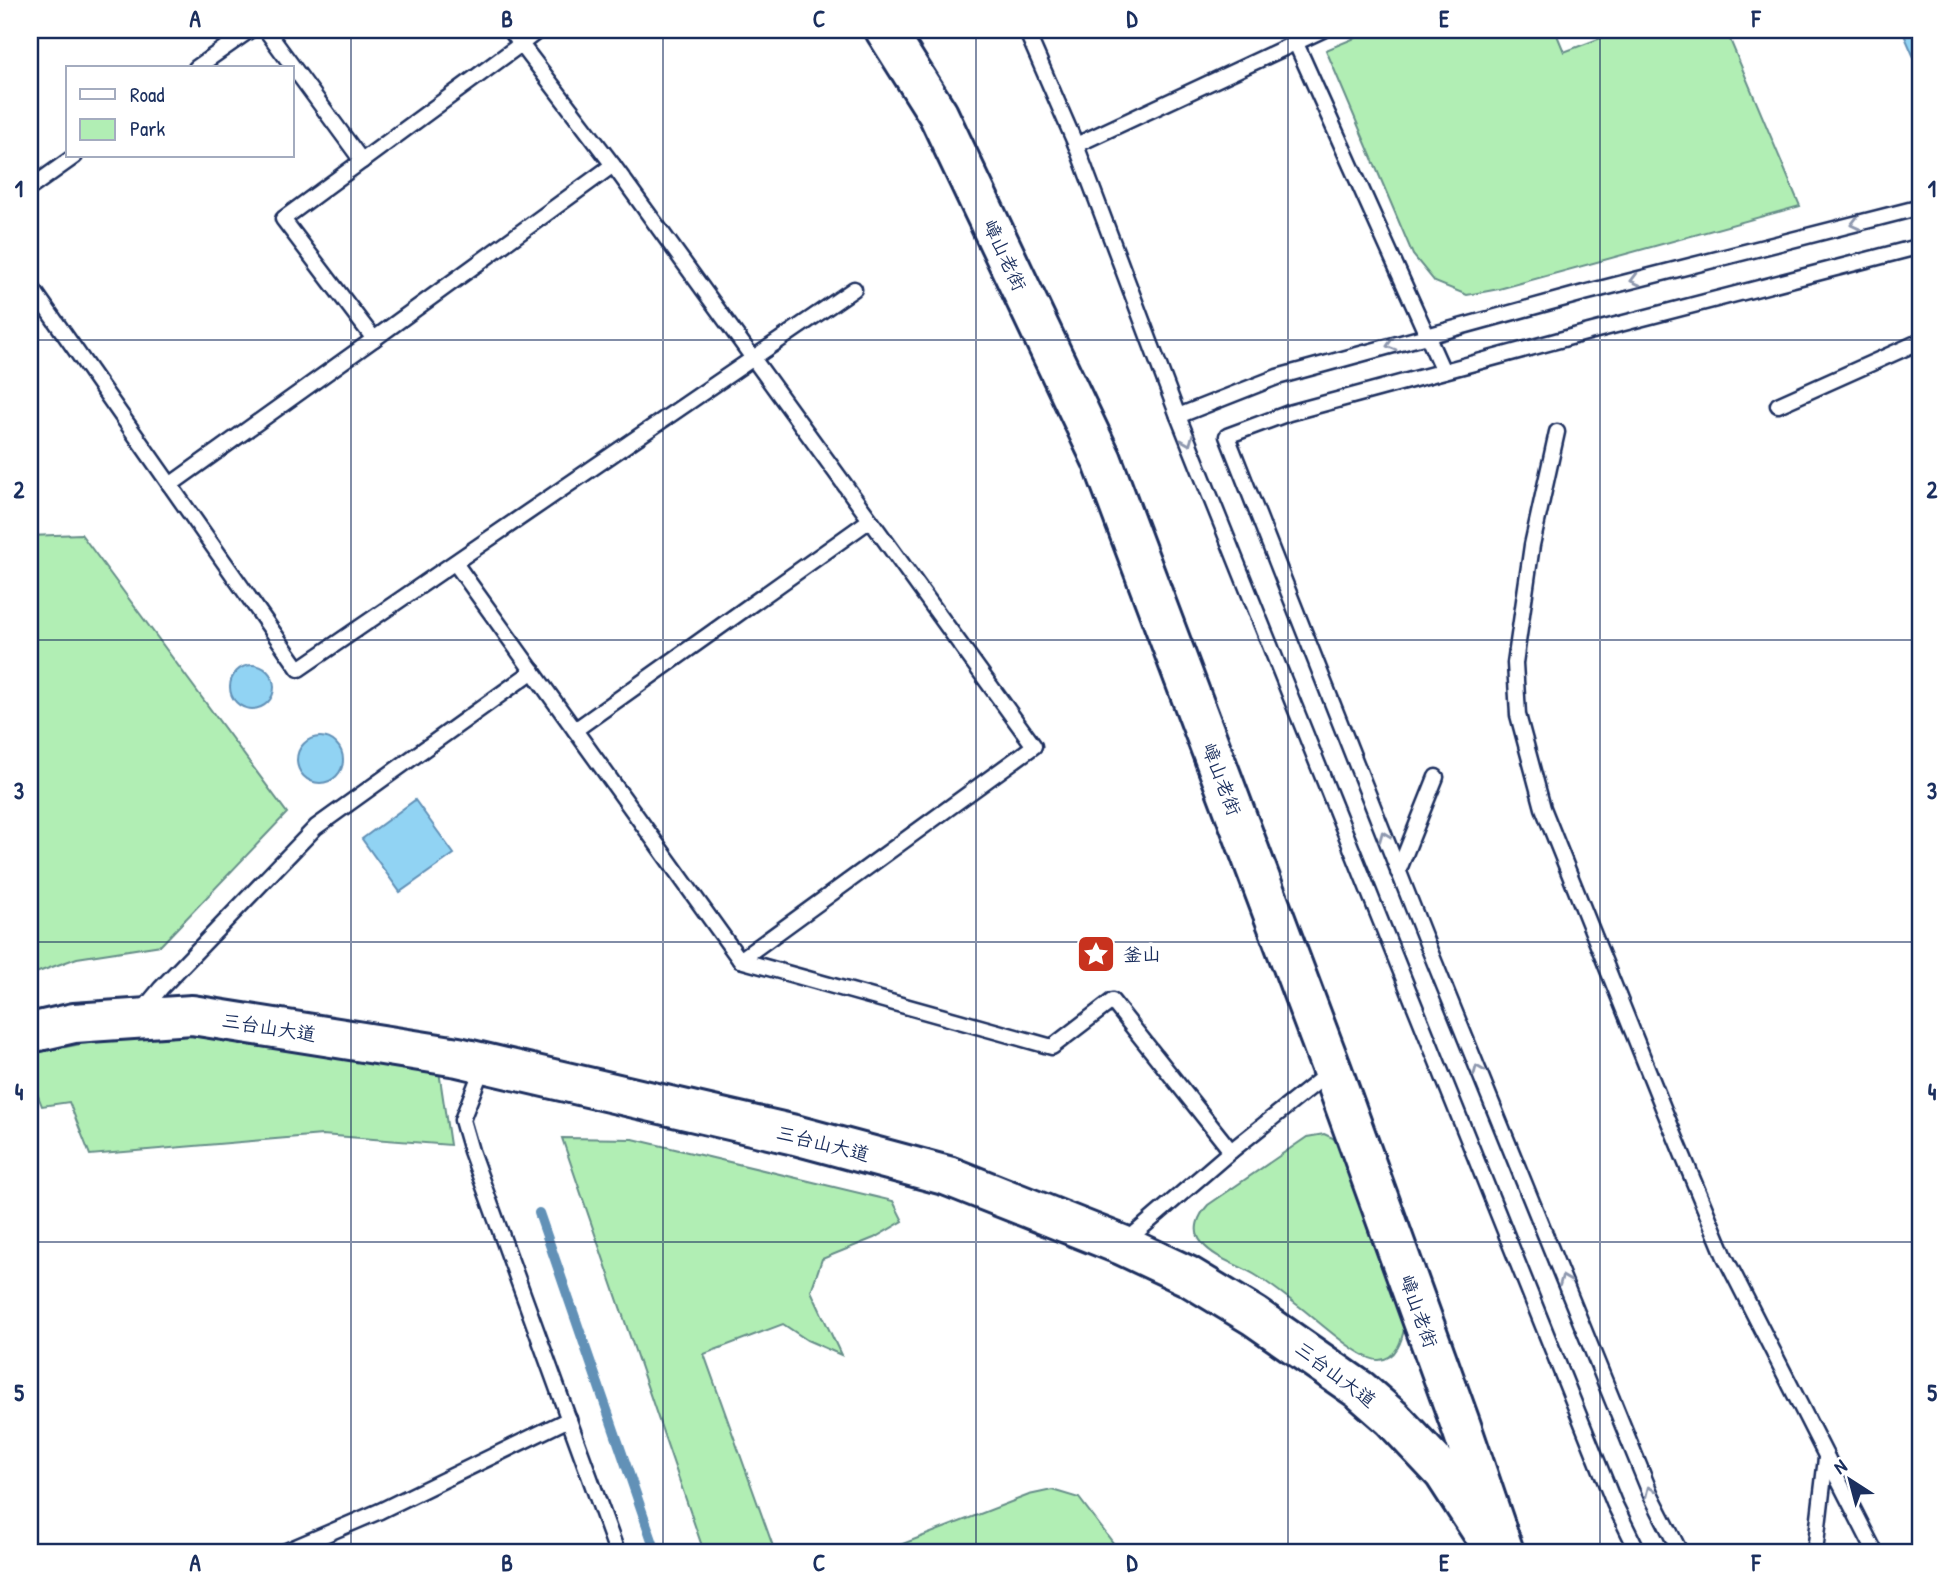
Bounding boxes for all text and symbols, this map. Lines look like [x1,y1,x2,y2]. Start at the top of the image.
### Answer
text: A [189,3,201,34]
text: B [501,3,513,34]
text: C [813,3,825,34]
text: D [1127,3,1139,34]
text: E [1439,3,1450,34]
text: F [1751,3,1762,34]
legend [66,66,294,158]
text: Road [130,80,164,109]
text: Park [130,114,165,143]
text: 1 [15,173,23,204]
text: 1 [1928,173,1936,204]
street label: 嶂山老街 [977,215,1033,295]
one-way arrow [1849,216,1861,230]
one-way arrow [1629,272,1641,286]
one-way arrow [1385,337,1397,352]
one-way arrow [1179,434,1193,446]
text: 2 [14,474,25,505]
text: 2 [1927,474,1938,505]
street label: 嶂山老街 [1196,739,1248,819]
text: 3 [14,775,24,806]
text: 3 [1927,775,1937,806]
one-way arrow [1379,830,1393,842]
place icon: 釜山 [1075,933,1117,975]
place label: 釜山 [1123,941,1161,967]
street label: 三台山大道 [220,1007,318,1047]
one-way arrow [1472,1064,1486,1077]
text: 4 [15,1076,24,1107]
text: 4 [1928,1076,1937,1107]
street label: 三台山大道 [774,1119,872,1167]
street label: 嶂山老街 [1394,1271,1444,1351]
one-way arrow [1558,1275,1572,1287]
street label: 三台山大道 [1290,1335,1382,1413]
text: 5 [14,1377,24,1408]
text: 5 [1927,1377,1937,1408]
north arrow [1814,1446,1884,1516]
text: N [1828,1453,1852,1480]
one-way arrow [1644,1486,1658,1498]
text: A [189,1547,201,1578]
text: B [501,1547,513,1578]
text: C [813,1547,825,1578]
text: D [1127,1547,1139,1578]
text: E [1439,1547,1450,1578]
text: F [1751,1547,1762,1578]

